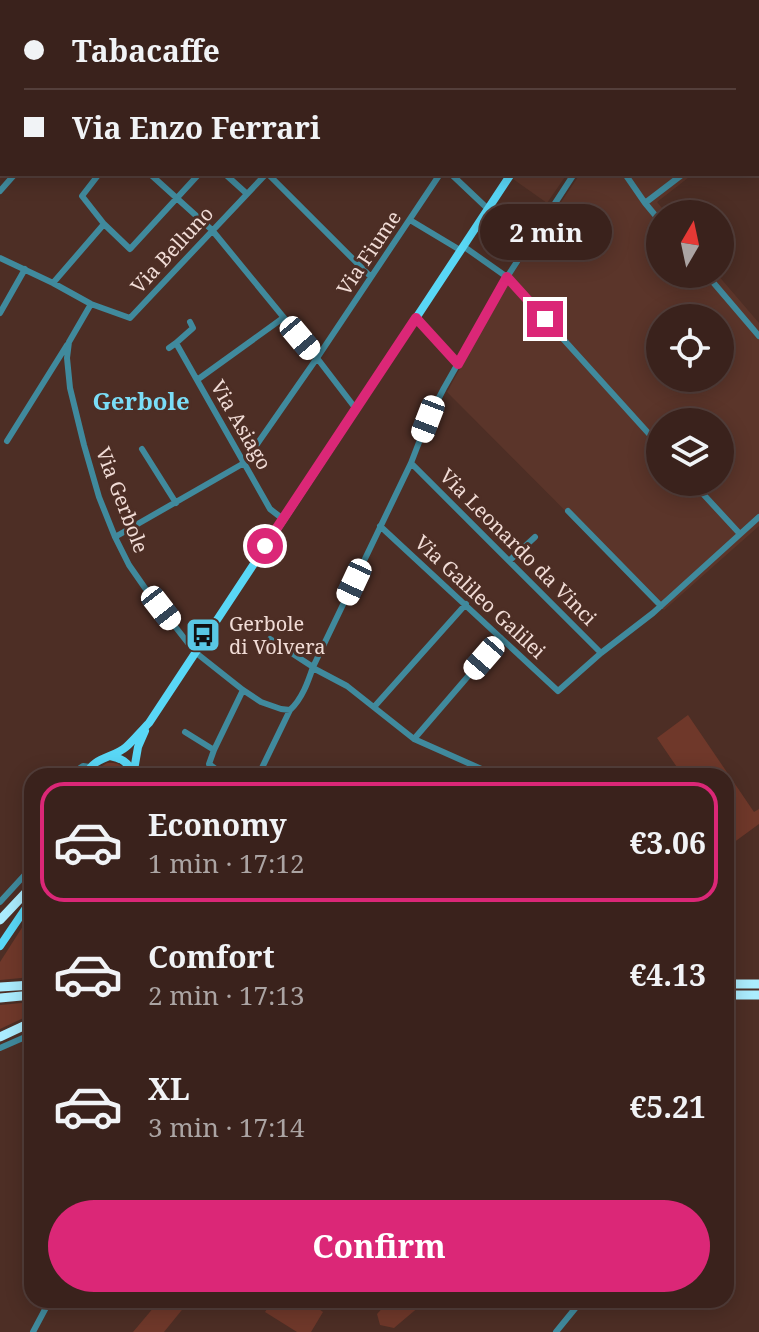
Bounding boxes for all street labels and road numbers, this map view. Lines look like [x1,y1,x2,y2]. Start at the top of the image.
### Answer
street label: Via Belluno [124,200,219,299]
street label: Via Fiume [330,205,407,300]
street label: Via Asiago [205,375,278,475]
street label: Via Gerbole [90,443,155,557]
street label: Via Leonardo da Vinci [434,462,603,631]
street label: Via Galileo Galilei [409,529,552,665]

